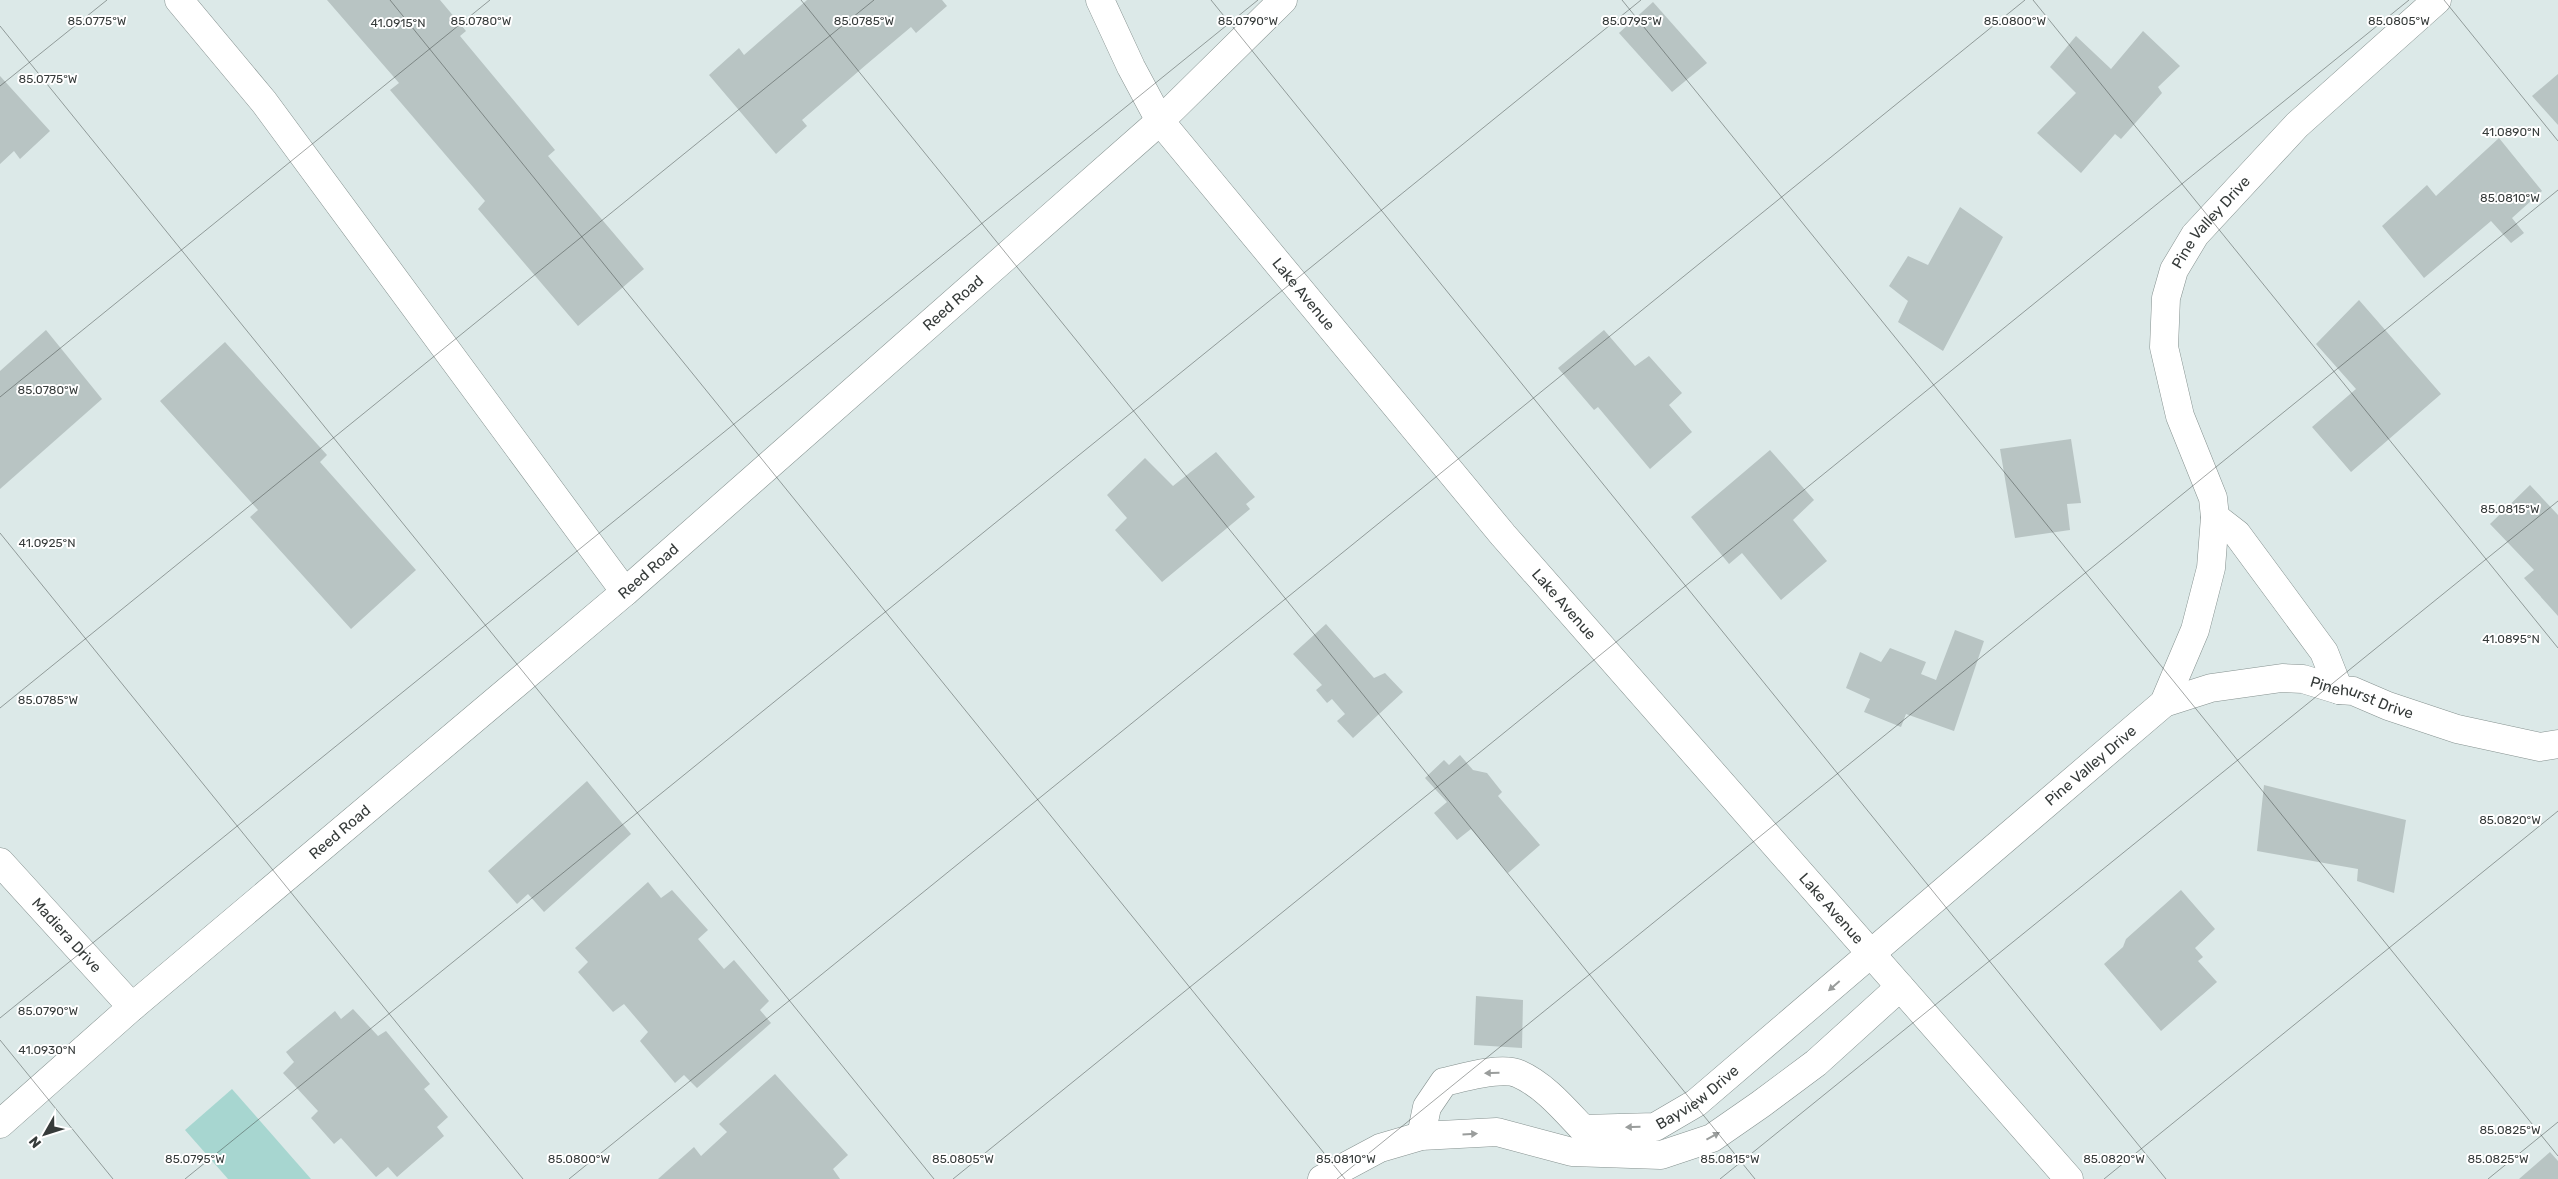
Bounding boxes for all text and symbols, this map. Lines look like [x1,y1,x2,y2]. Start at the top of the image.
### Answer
text: 85.0775°W [68,14,127,28]
text: 85.0780°W [451,14,512,28]
text: 85.0785°W [834,14,895,28]
text: 85.0790°W [1218,14,1279,28]
text: 85.0795°W [1602,14,1662,28]
text: 85.0800°W [1984,14,2047,28]
text: 85.0805°W [2368,14,2430,28]
text: 41.0915°N [370,16,426,30]
text: 85.0775°W [19,72,78,86]
text: 41.0890°N [2482,125,2540,139]
street label: Pine Valley Drive [2168,172,2254,272]
text: 85.0810°W [2480,191,2540,205]
street label: Lake Avenue [1268,254,1339,334]
street label: Reed Road [919,272,987,335]
text: 85.0780°W [18,383,79,397]
text: 85.0815°W [2480,502,2540,516]
text: 41.0925°N [18,536,76,550]
street label: Reed Road [614,540,682,603]
street label: Lake Avenue [1528,565,1600,643]
text: 41.0895°N [2482,632,2540,646]
street label: Pinehurst Drive [2308,673,2416,723]
text: 85.0785°W [18,693,79,707]
street label: Pine Valley Drive [2041,722,2140,810]
street label: Reed Road [305,801,374,863]
text: 85.0820°W [2479,813,2541,827]
street label: Lake Avenue [1795,869,1867,948]
street label: Madiera Drive [28,894,105,976]
one-way arrow [1827,980,1840,991]
text: 85.0790°W [18,1004,79,1018]
text: 41.0930°N [18,1043,76,1057]
street label: Bayview Drive [1653,1062,1742,1133]
one-way arrow [1483,1069,1499,1077]
north arrow [20,1109,70,1159]
text: 85.0825°W [2479,1123,2541,1137]
one-way arrow [1625,1124,1641,1132]
one-way arrow [1462,1129,1478,1137]
one-way arrow [1706,1132,1721,1140]
text: N [26,1133,45,1151]
text: 85.0795°W [165,1152,225,1166]
text: 85.0800°W [548,1152,611,1166]
text: 85.0805°W [932,1152,994,1166]
text: 85.0810°W [1316,1152,1376,1166]
text: 85.0815°W [1700,1152,1760,1166]
text: 85.0820°W [2083,1152,2145,1166]
text: 85.0825°W [2467,1152,2529,1166]

